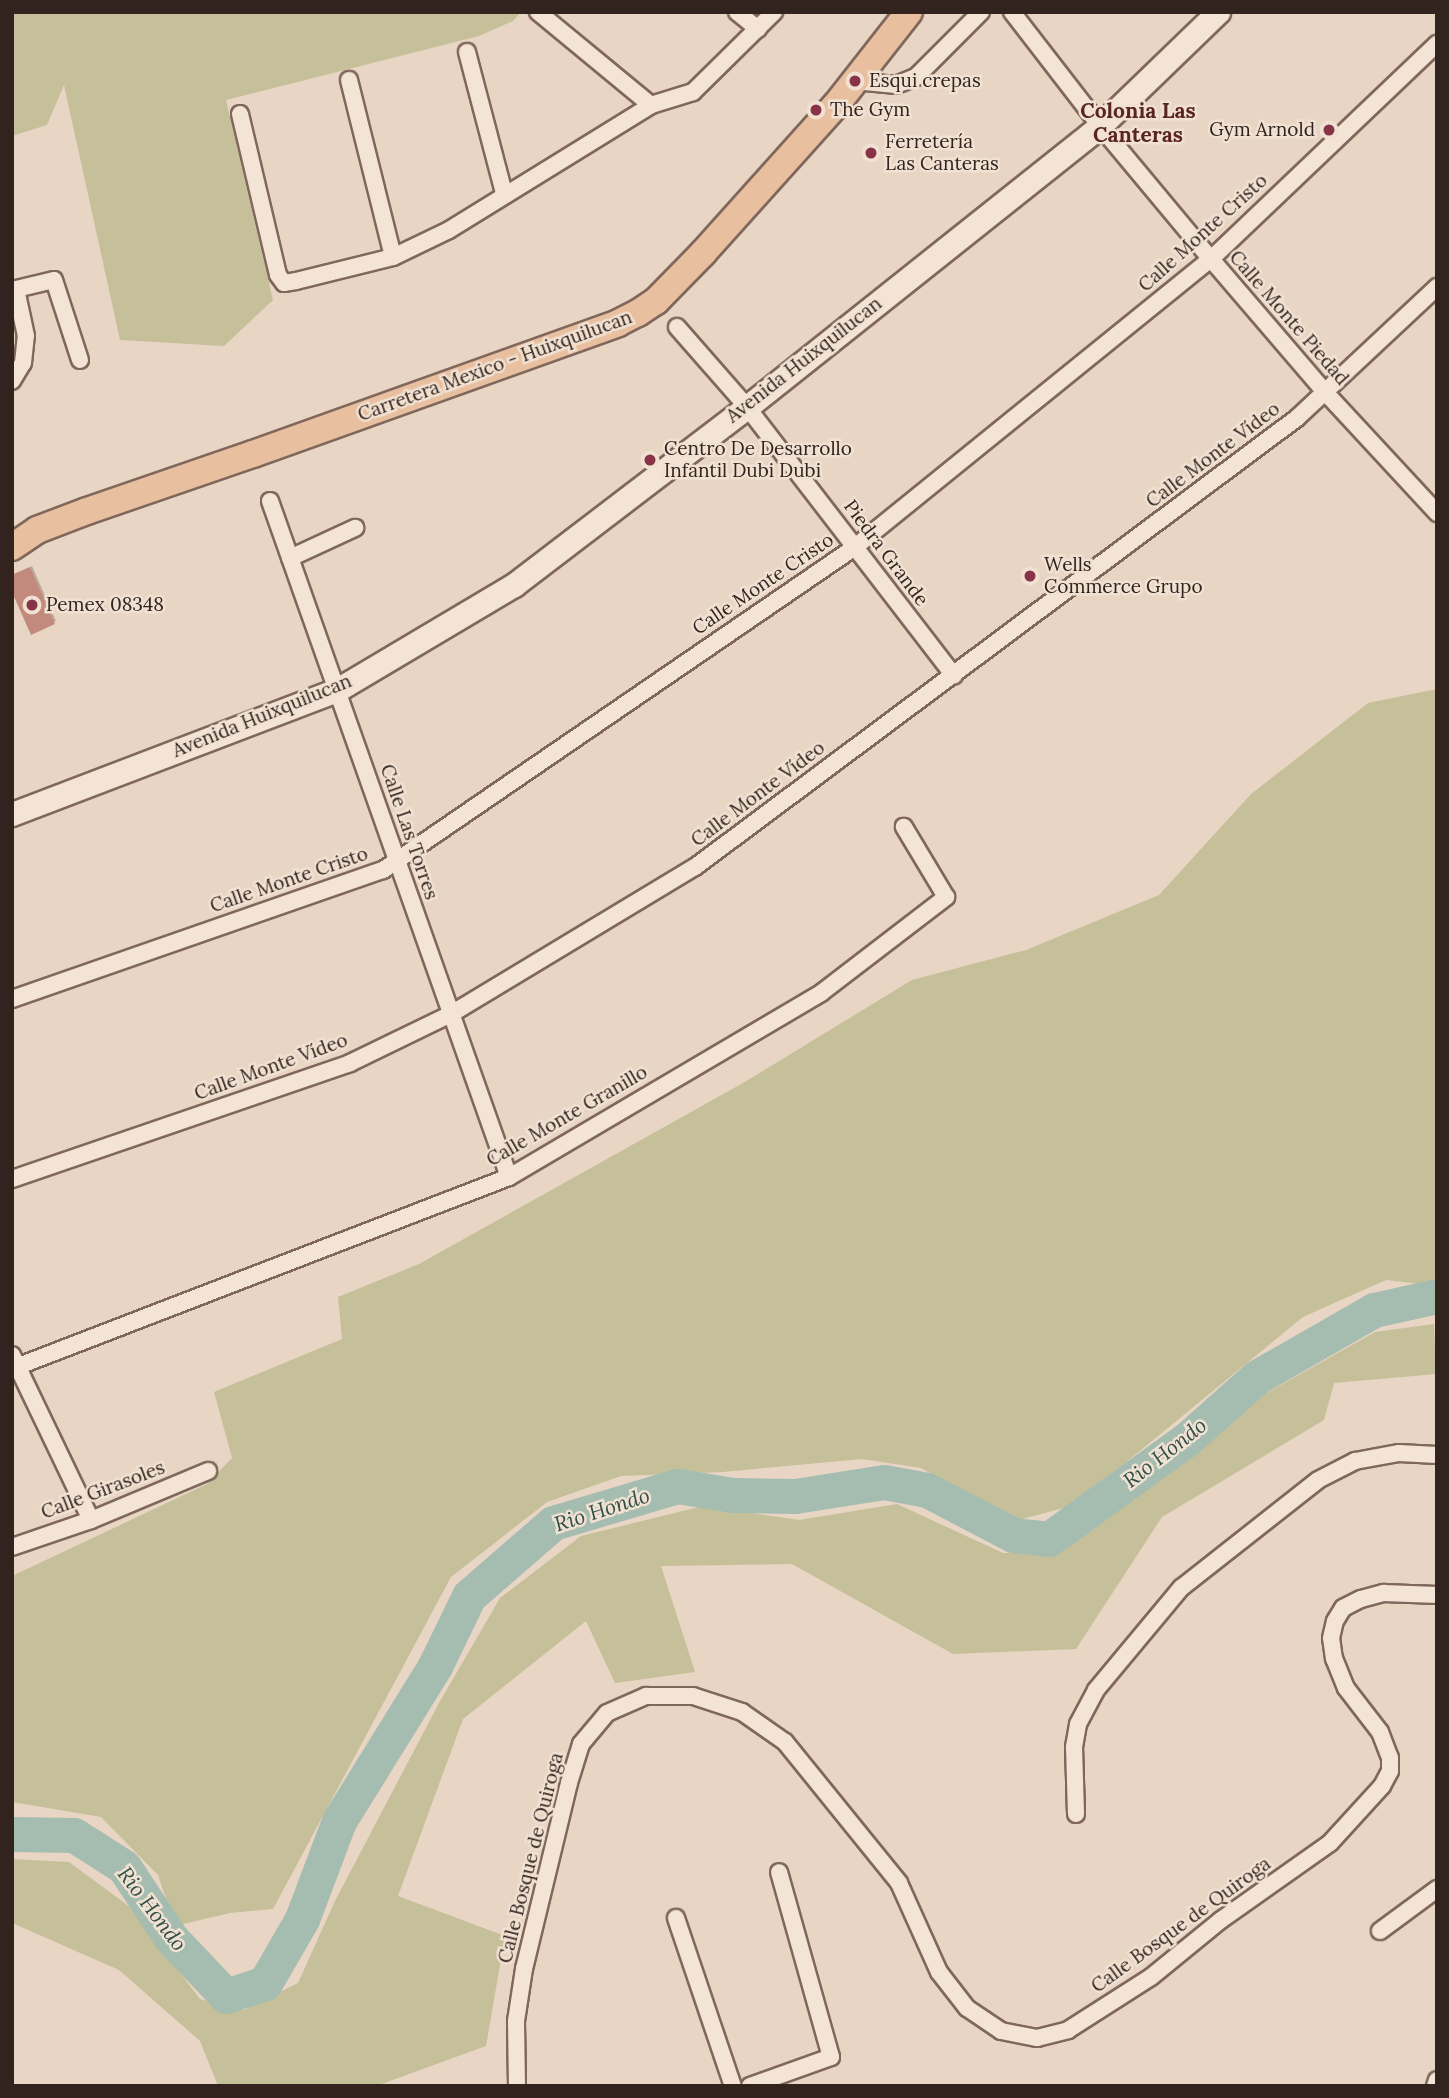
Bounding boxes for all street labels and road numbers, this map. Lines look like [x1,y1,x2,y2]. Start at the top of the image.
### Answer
street label: Calle Monte Cristo [1134,169,1272,297]
street label: Calle Monte Piedad [1224,246,1354,390]
street label: Avenida Huixquilucan [722,292,886,428]
street label: Carretera Mexico - Huixquilucan [355,306,635,426]
street label: Calle Monte Vídeo [1142,397,1284,513]
street label: Piedra Grande [839,495,933,611]
street label: Calle Monte Cristo [688,528,838,640]
street label: Avenida Huixquilucan [169,670,355,762]
street label: Calle Monte Vídeo [687,736,829,852]
street label: Calle Las Torres [375,761,443,903]
street label: Calle Monte Cristo [207,842,371,918]
street label: Calle Monte Vídeo [191,1029,351,1105]
street label: Calle Monte Granillo [483,1061,651,1171]
street label: Calle Girasoles [38,1456,168,1524]
street label: Calle Bosque de Quiroga [494,1750,568,1966]
street label: Calle Bosque de Quiroga [1087,1852,1275,1998]

